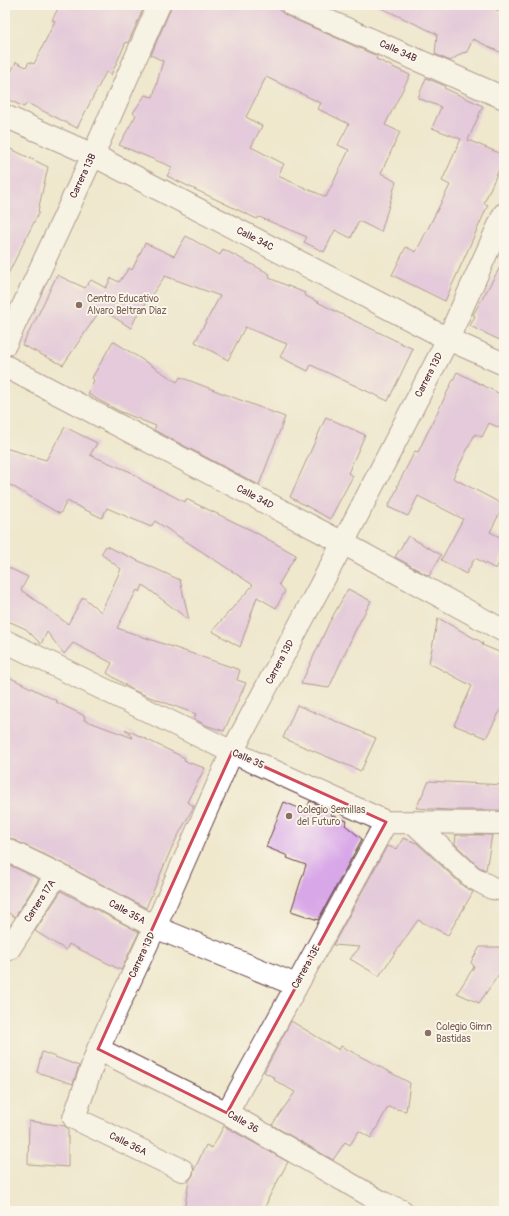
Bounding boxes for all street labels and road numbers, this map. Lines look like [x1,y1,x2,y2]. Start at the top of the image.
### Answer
street label: Calle 34B [377,37,419,65]
street label: Carrera 13B [67,151,99,200]
street label: Calle 34C [234,225,276,253]
street label: Carrera 13D [413,351,445,399]
street label: Calle 34D [234,482,276,512]
street label: Carrera 13D [263,638,297,686]
street label: Calle 35 [230,747,266,771]
street label: Carrera 17A [22,877,59,925]
street label: Calle 35A [107,897,148,927]
street label: Carrera 13D [126,930,158,980]
street label: Carrera 13E [289,943,323,991]
street label: Calle 36 [225,1108,261,1136]
street label: Calle 36A [107,1130,149,1159]

